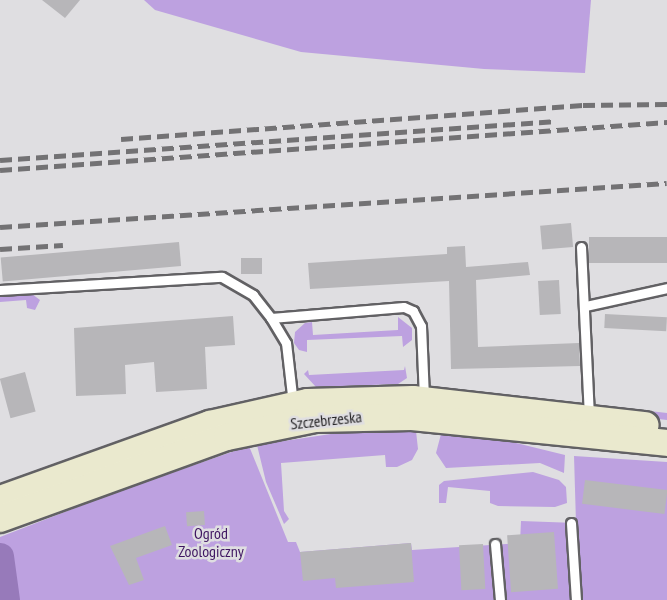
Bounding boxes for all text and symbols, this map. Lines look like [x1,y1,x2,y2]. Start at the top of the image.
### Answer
street label: Szczebrzeska [289,407,363,433]
park label: Ogród Zoologiczny [178,523,244,561]

